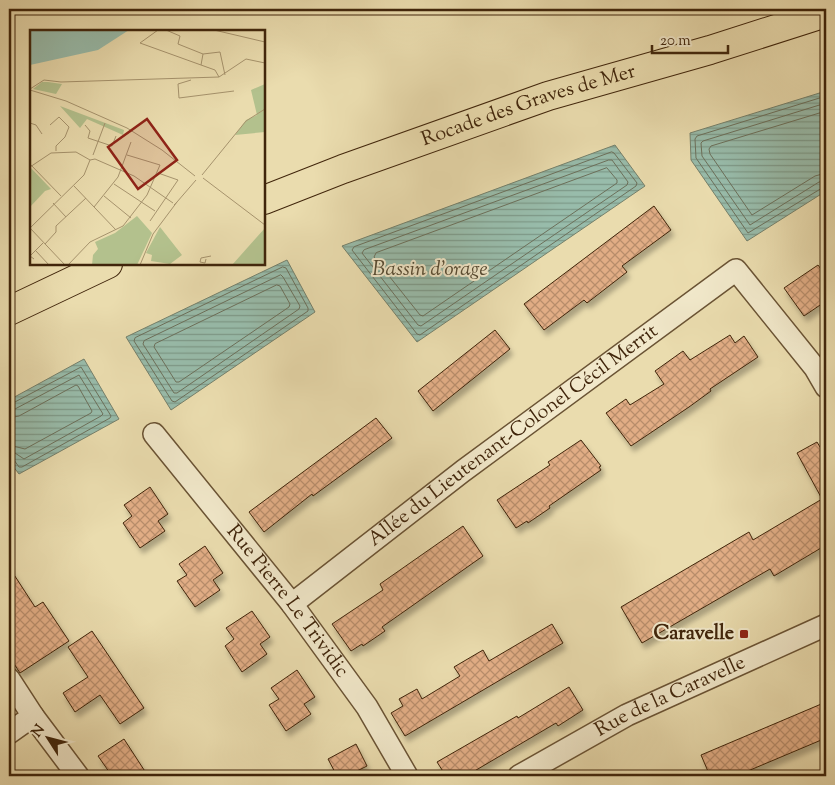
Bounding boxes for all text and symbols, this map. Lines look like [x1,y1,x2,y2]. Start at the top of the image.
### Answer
scale bar [652,22,729,54]
inset map [30,30,265,265]
text: 20 m [660,31,691,52]
street label: Rocade des Graves de Mer [417,57,639,154]
water label: Bassin d'orage [372,255,488,285]
street label: Allée du Lieutenant-Colonel Cécil Merrit [362,317,664,554]
street label: Rue Pierre Le Trividic [219,519,356,684]
place label: Caravelle [653,620,734,649]
marker: Caravelle [738,628,750,640]
street label: Rue de la Caravelle [590,649,750,745]
north arrow [22,712,72,762]
text: N [28,721,50,742]

